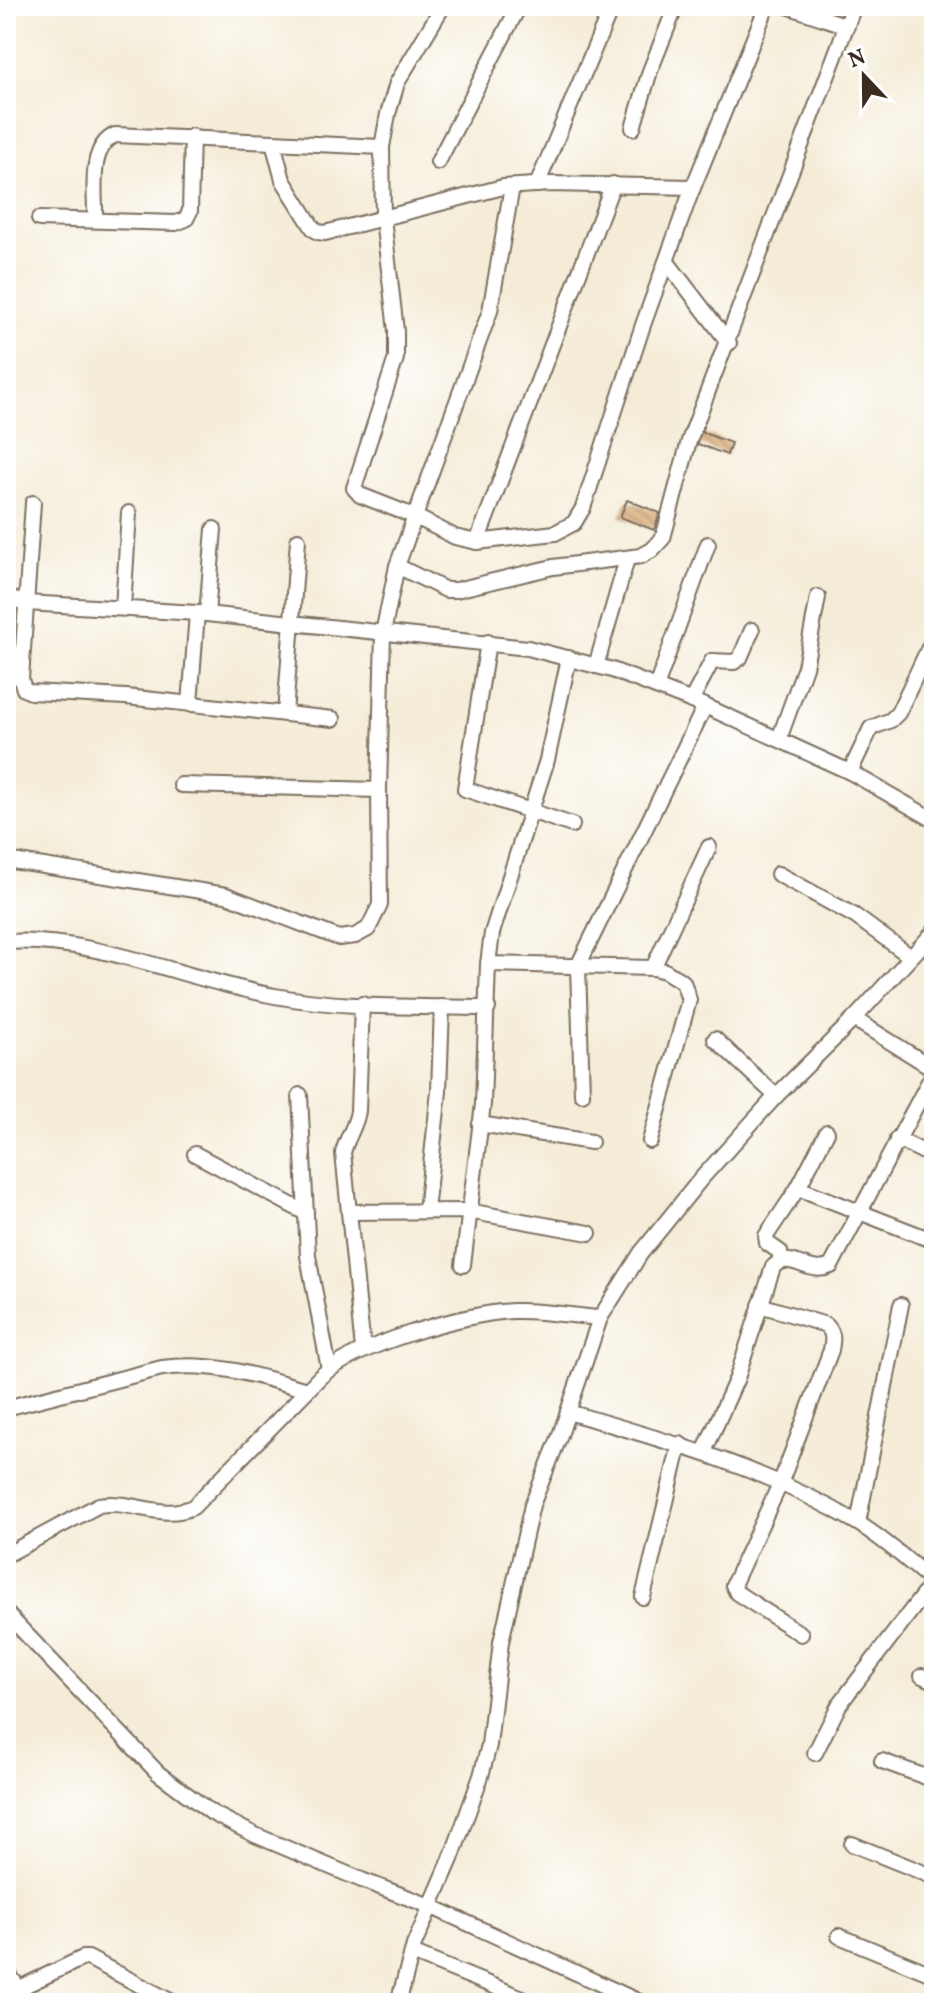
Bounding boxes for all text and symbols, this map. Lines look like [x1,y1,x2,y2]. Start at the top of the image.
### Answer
north arrow [824,36,904,116]
text: N [844,42,871,77]

